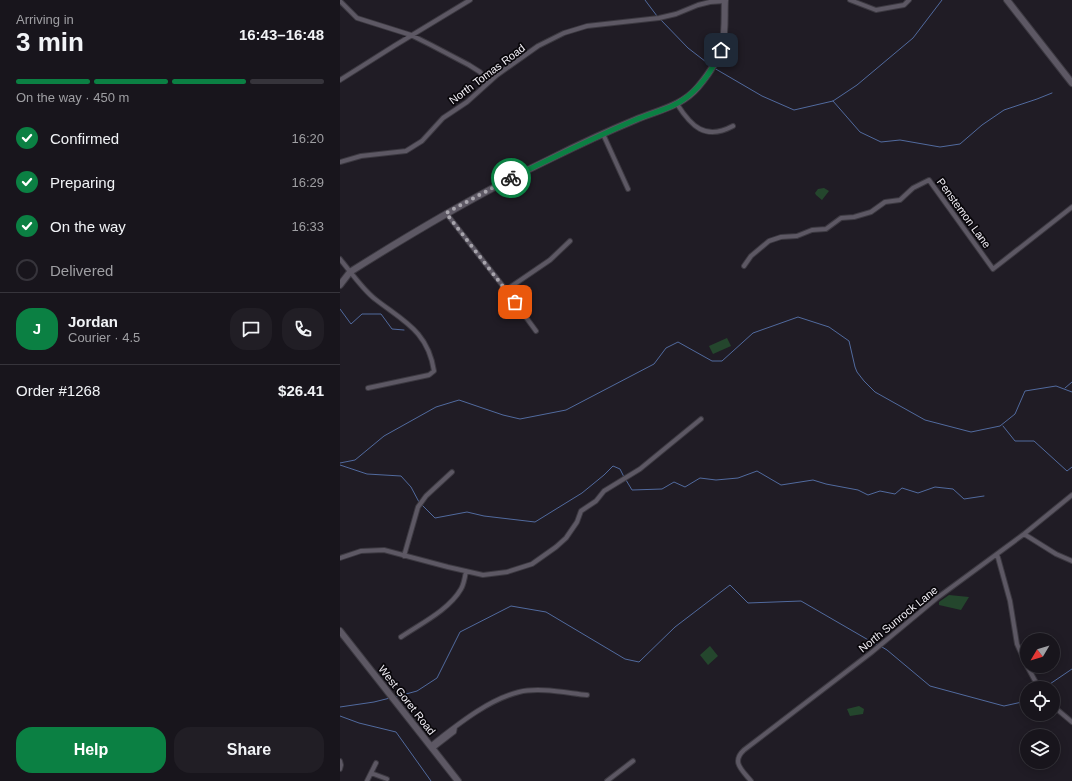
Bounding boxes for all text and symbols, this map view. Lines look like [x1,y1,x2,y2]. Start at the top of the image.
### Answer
text: Arriving in [16,12,74,27]
text: 16:43–16:48 [239,26,324,43]
text: 3 min [16,27,84,57]
pin [704,33,738,67]
icon: home [710,39,732,61]
street label: North Tomas Road [447,42,527,106]
text: On the way · 450 m [16,90,129,105]
icon: check [16,127,38,149]
text: Confirmed [50,130,119,147]
text: 16:20 [291,131,324,146]
courier [491,158,531,198]
icon: bike [500,167,522,189]
icon: check [16,171,38,193]
text: Preparing [50,174,115,191]
text: 16:29 [291,175,324,190]
street label: Penstemon Lane [935,176,993,250]
icon: check [16,215,38,237]
text: On the way [50,218,126,235]
text: 16:33 [291,219,324,234]
text: Delivered [50,262,113,279]
pin [498,285,532,319]
icon: bag [504,291,526,313]
button: chat [230,308,272,350]
button: phone [282,308,324,350]
text: Jordan [68,313,118,330]
text: J [33,320,41,337]
text: Courier · 4.5 [68,330,140,345]
text: Order #1268 [16,382,100,399]
text: $26.41 [278,382,324,399]
street label: North Sunrock Lane [856,584,940,654]
north arrow [1020,633,1060,673]
map controls [1020,633,1060,769]
street label: West Goret Road [376,663,438,737]
button: locate [1020,681,1060,721]
button: Help [16,727,166,773]
button: Share [174,727,324,773]
button: layers [1020,729,1060,769]

